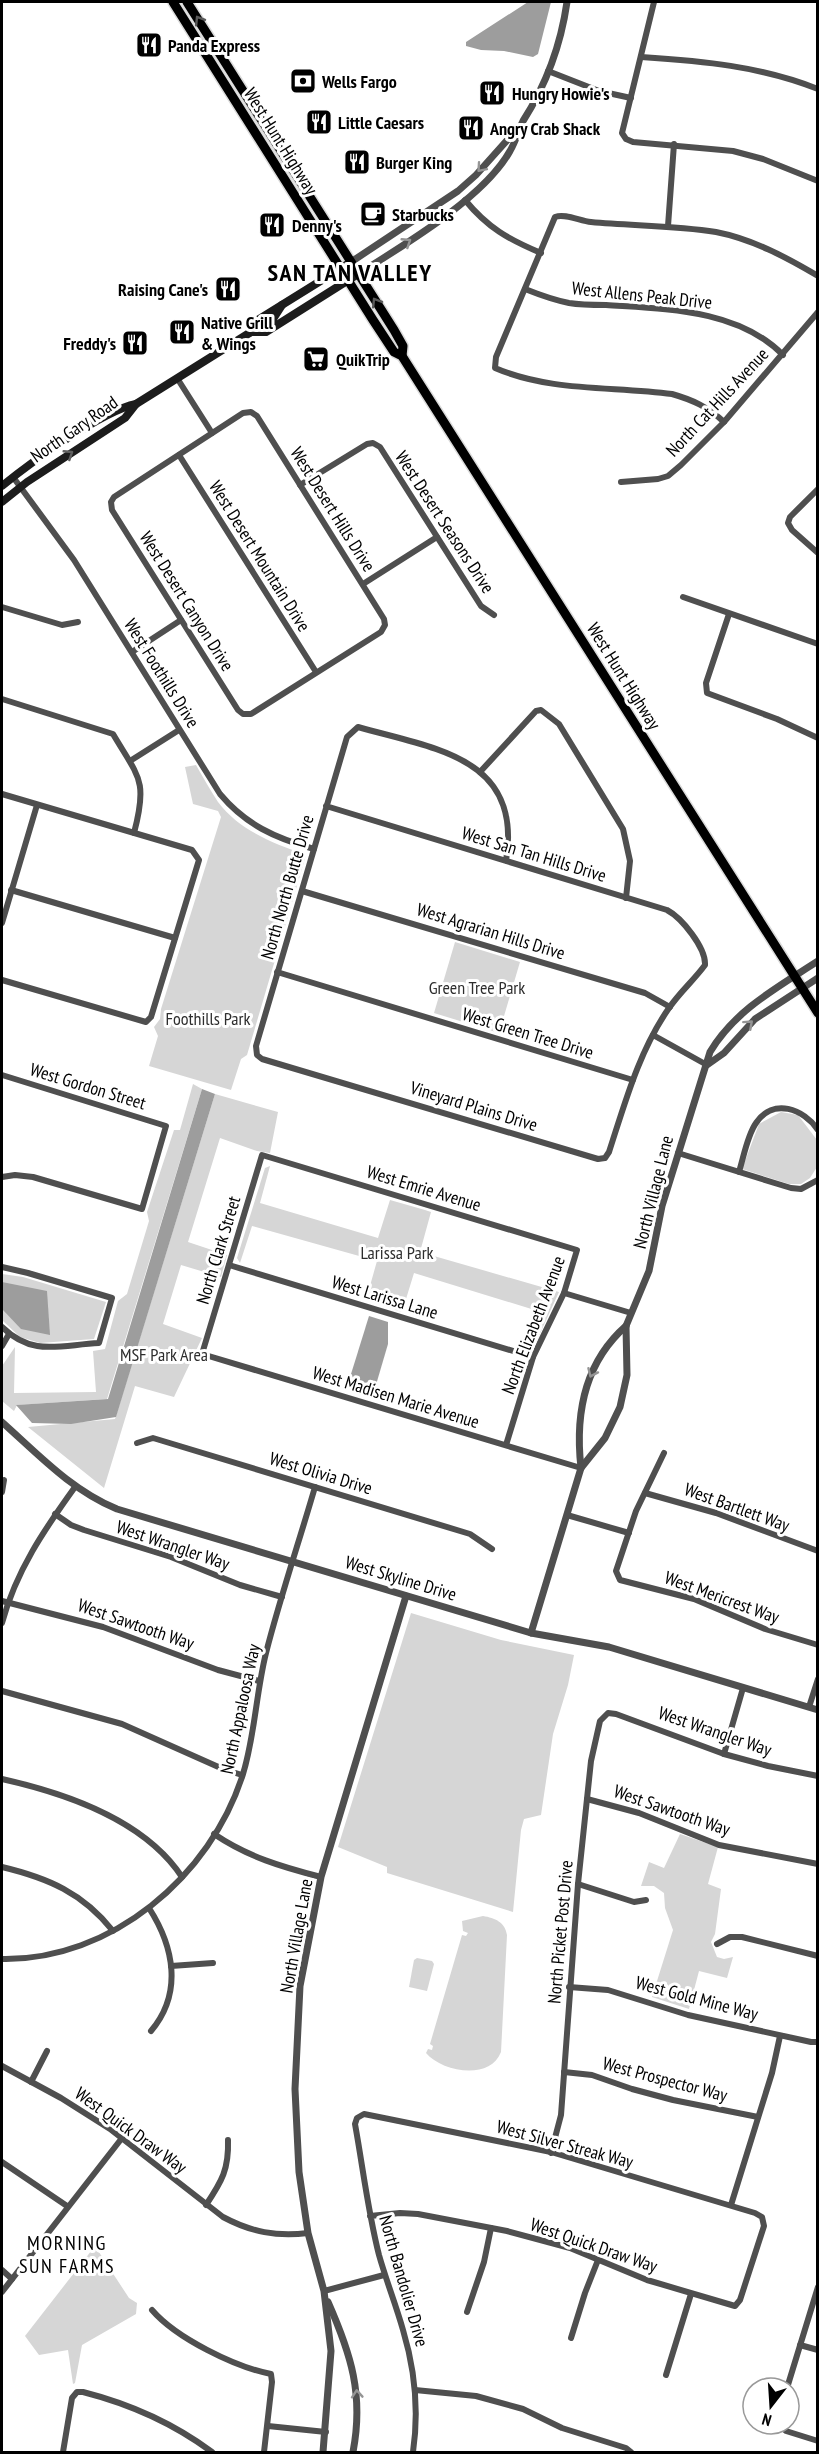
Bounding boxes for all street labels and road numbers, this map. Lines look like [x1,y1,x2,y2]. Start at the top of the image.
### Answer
street label: West Hunt Highway [239,83,323,199]
street label: West Allens Peak Drive [571,276,713,314]
street label: North Cat Hills Avenue [661,343,773,461]
street label: North Gary Road [26,391,122,467]
street label: West Desert Hills Drive [285,442,381,576]
street label: West Desert Seasons Drive [390,447,500,597]
street label: West Desert Mountain Drive [204,476,316,636]
street label: West Desert Canyon Drive [135,527,239,675]
street label: West Foothills Drive [119,614,205,732]
street label: West Hunt Highway [582,618,666,734]
street label: North North Butte Drive [255,812,319,962]
street label: West San Tan Hills Drive [459,821,609,887]
street label: West Agrarian Hills Drive [414,898,568,964]
street label: West Green Tree Drive [460,1002,596,1064]
street label: West Gordon Street [27,1057,149,1115]
street label: Vineyard Plains Drive [407,1075,540,1136]
street label: North Village Lane [628,1133,678,1251]
street label: West Emrie Avenue [364,1160,484,1216]
street label: North Clark Street [191,1193,245,1307]
street label: North Elizabeth Avenue [496,1253,570,1397]
street label: West Larissa Lane [329,1270,441,1324]
street label: West Madisen Marie Avenue [310,1361,482,1433]
street label: West Olivia Drive [267,1446,375,1500]
street label: West Bartlett Way [681,1477,793,1537]
street label: West Wrangler Way [113,1515,233,1575]
street label: West Skyline Drive [343,1550,459,1606]
street label: West Mericrest Way [662,1566,783,1628]
street label: West Sawtooth Way [75,1593,197,1655]
street label: North Appaloosa Way [215,1642,265,1776]
street label: West Wrangler Way [655,1701,775,1761]
street label: West Sawtooth Way [611,1779,733,1841]
street label: North Picket Post Drive [542,1859,578,2005]
street label: North Village Lane [275,1877,317,1995]
street label: West Gold Mine Way [633,1971,761,2025]
street label: West Prospector Way [600,2051,730,2107]
street label: West Quick Draw Way [70,2082,192,2179]
street label: West Silver Streak Way [494,2115,636,2173]
street label: West Quick Draw Way [527,2212,661,2278]
street label: North Bandolier Drive [374,2213,434,2349]

